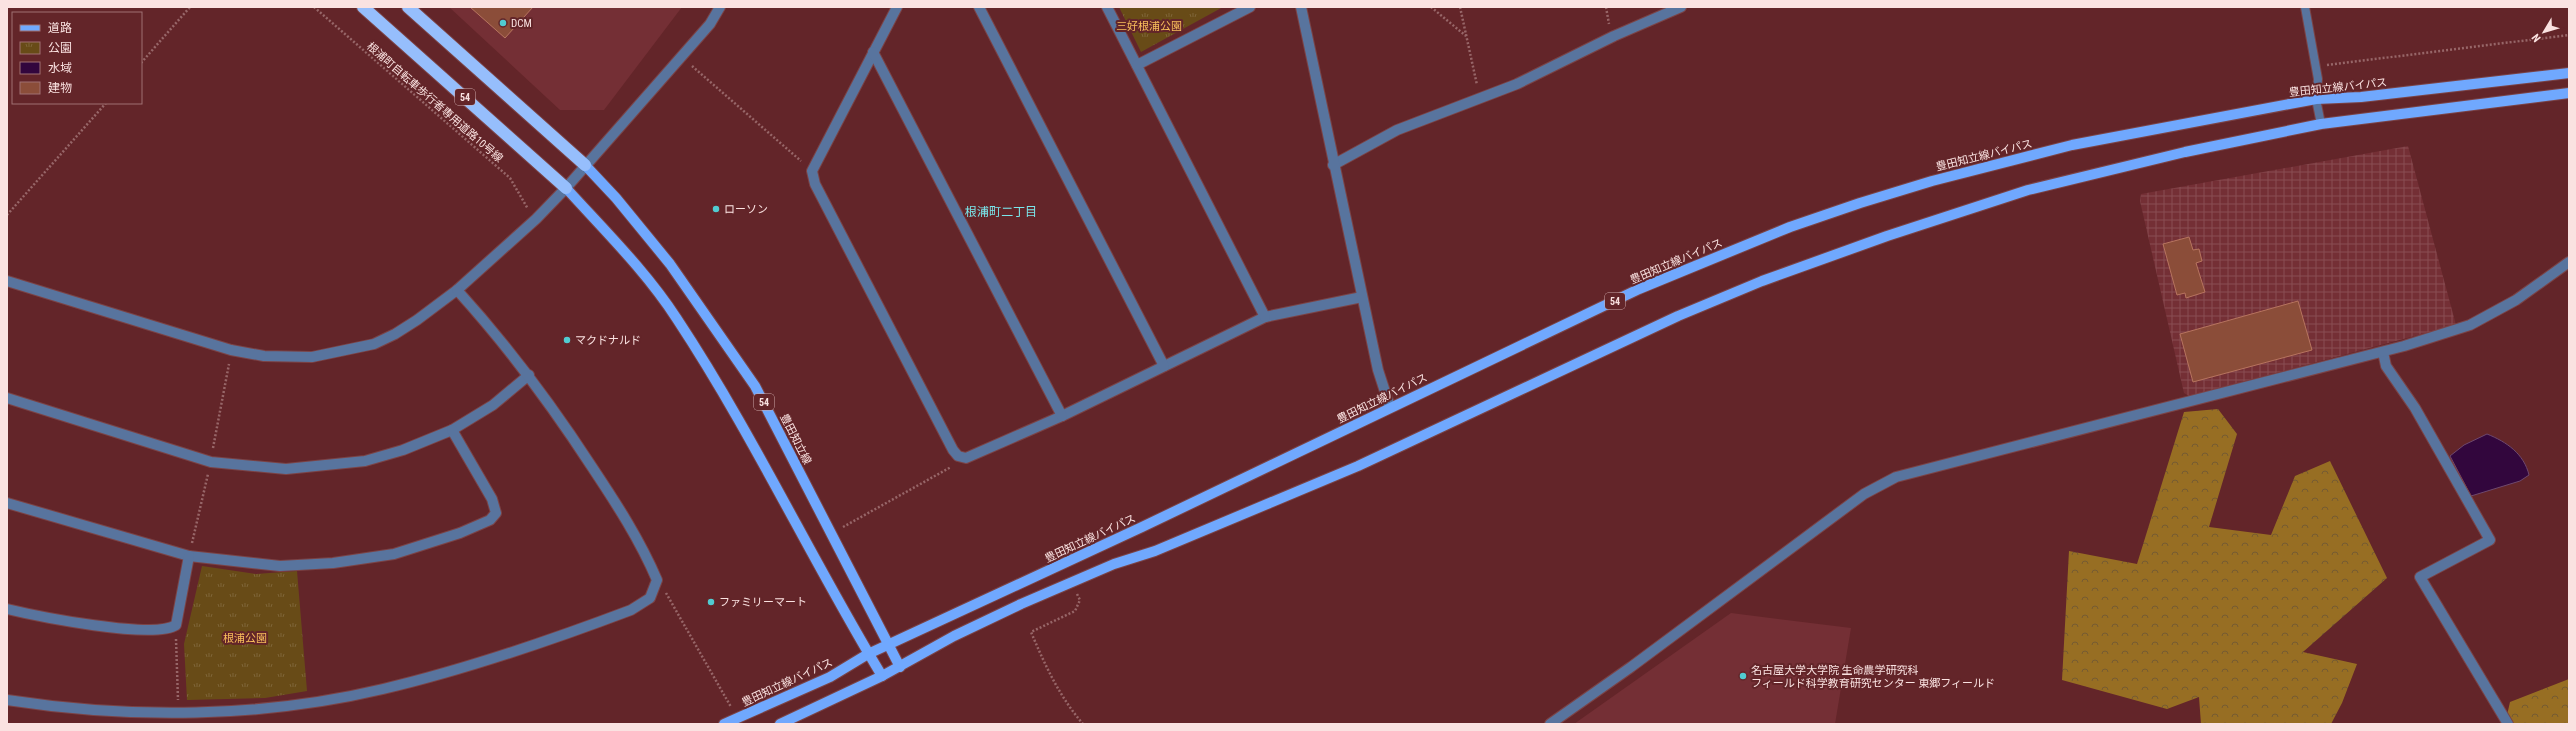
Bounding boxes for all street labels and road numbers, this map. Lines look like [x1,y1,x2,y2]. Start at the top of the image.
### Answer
street label: 根浦町自転車歩行者専用道路10号線 [364,40,505,165]
street label: 豊田知立線バイパス [2288,76,2388,99]
road number: 54 [455,89,475,105]
street label: 豊田知立線バイパス [1935,137,2034,174]
street label: 豊田知立線バイパス [1628,236,1724,287]
road number: 54 [1605,293,1625,309]
street label: 豊田知立線バイパス [1335,371,1429,426]
road number: 54 [754,394,774,410]
street label: 豊田知立線 [777,412,814,467]
street label: 豊田知立線バイパス [1043,512,1138,565]
street label: 豊田知立線バイパス [740,656,835,709]

